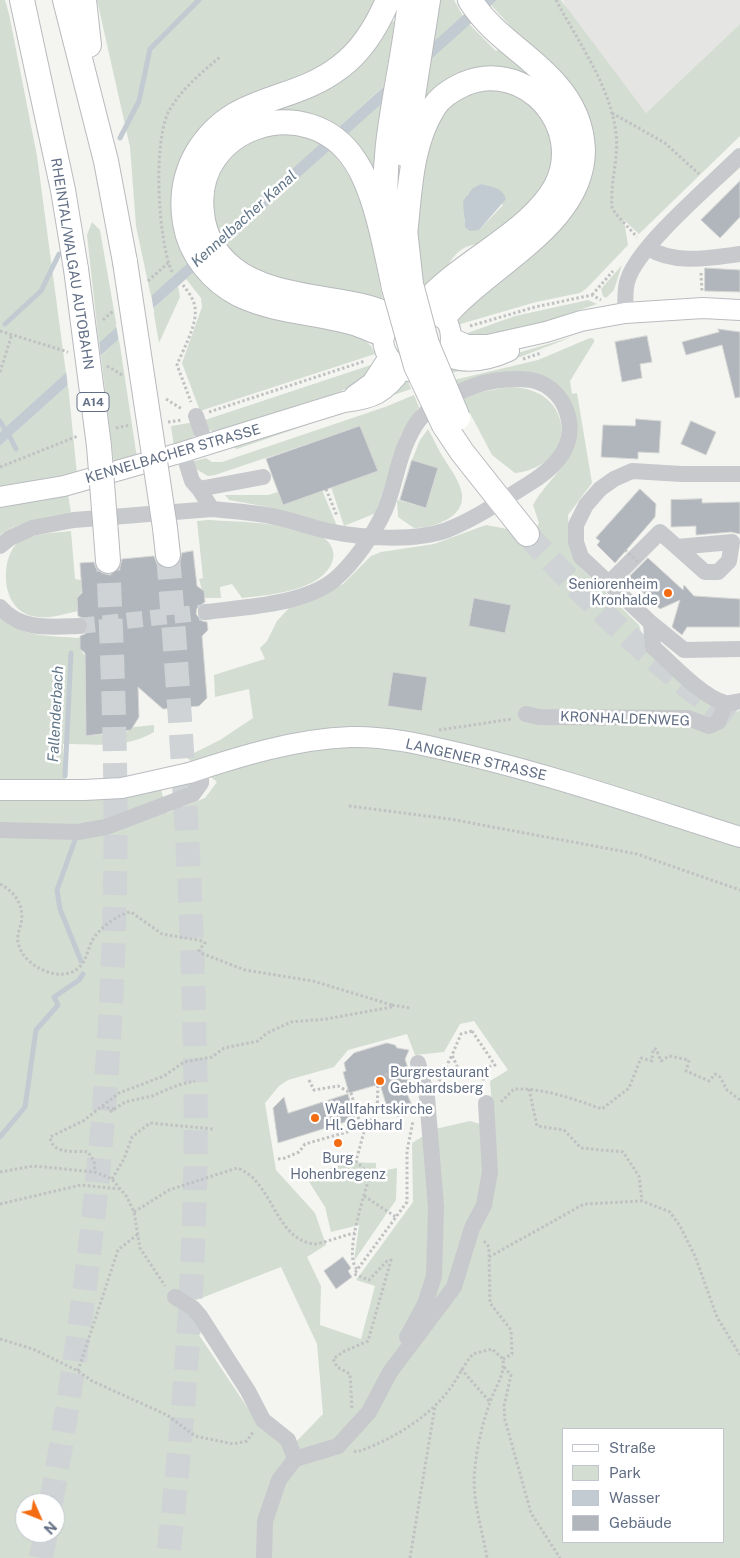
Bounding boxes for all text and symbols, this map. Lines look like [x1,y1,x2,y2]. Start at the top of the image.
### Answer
street label: RHEINTAL/WALGAU AUTOBAHN [47,157,97,371]
water label: Kennelbacher Kanal [188,167,300,271]
road number: A14 [77,392,109,412]
street label: KENNELBACHER STRASSE [84,421,262,487]
place label: Seniorenheim Kronhalde [568,577,658,610]
marker: Seniorenheim Kronhalde [662,587,674,599]
water label: Fallenderbach [44,665,68,763]
street label: KRONHALDENWEG [560,708,690,730]
street label: LANGENER STRASSE [404,736,548,784]
place label: Burgrestaurant Gebhardsberg [390,1065,489,1098]
marker: Burgrestaurant Gebhardsberg [374,1075,386,1087]
place label: Wallfahrtskirche Hl. Gebhard [325,1102,433,1134]
marker: Wallfahrtskirche Hl. Gebhard [309,1112,321,1124]
marker: Burg Hohenbregenz [332,1137,344,1149]
place label: Burg Hohenbregenz [290,1151,386,1184]
legend [562,1428,725,1543]
text: Straße [609,1439,656,1456]
text: Park [609,1464,641,1481]
text: Wasser [609,1489,660,1506]
north arrow [15,1493,65,1543]
text: Gebäude [609,1514,672,1531]
text: N [41,1518,60,1537]

